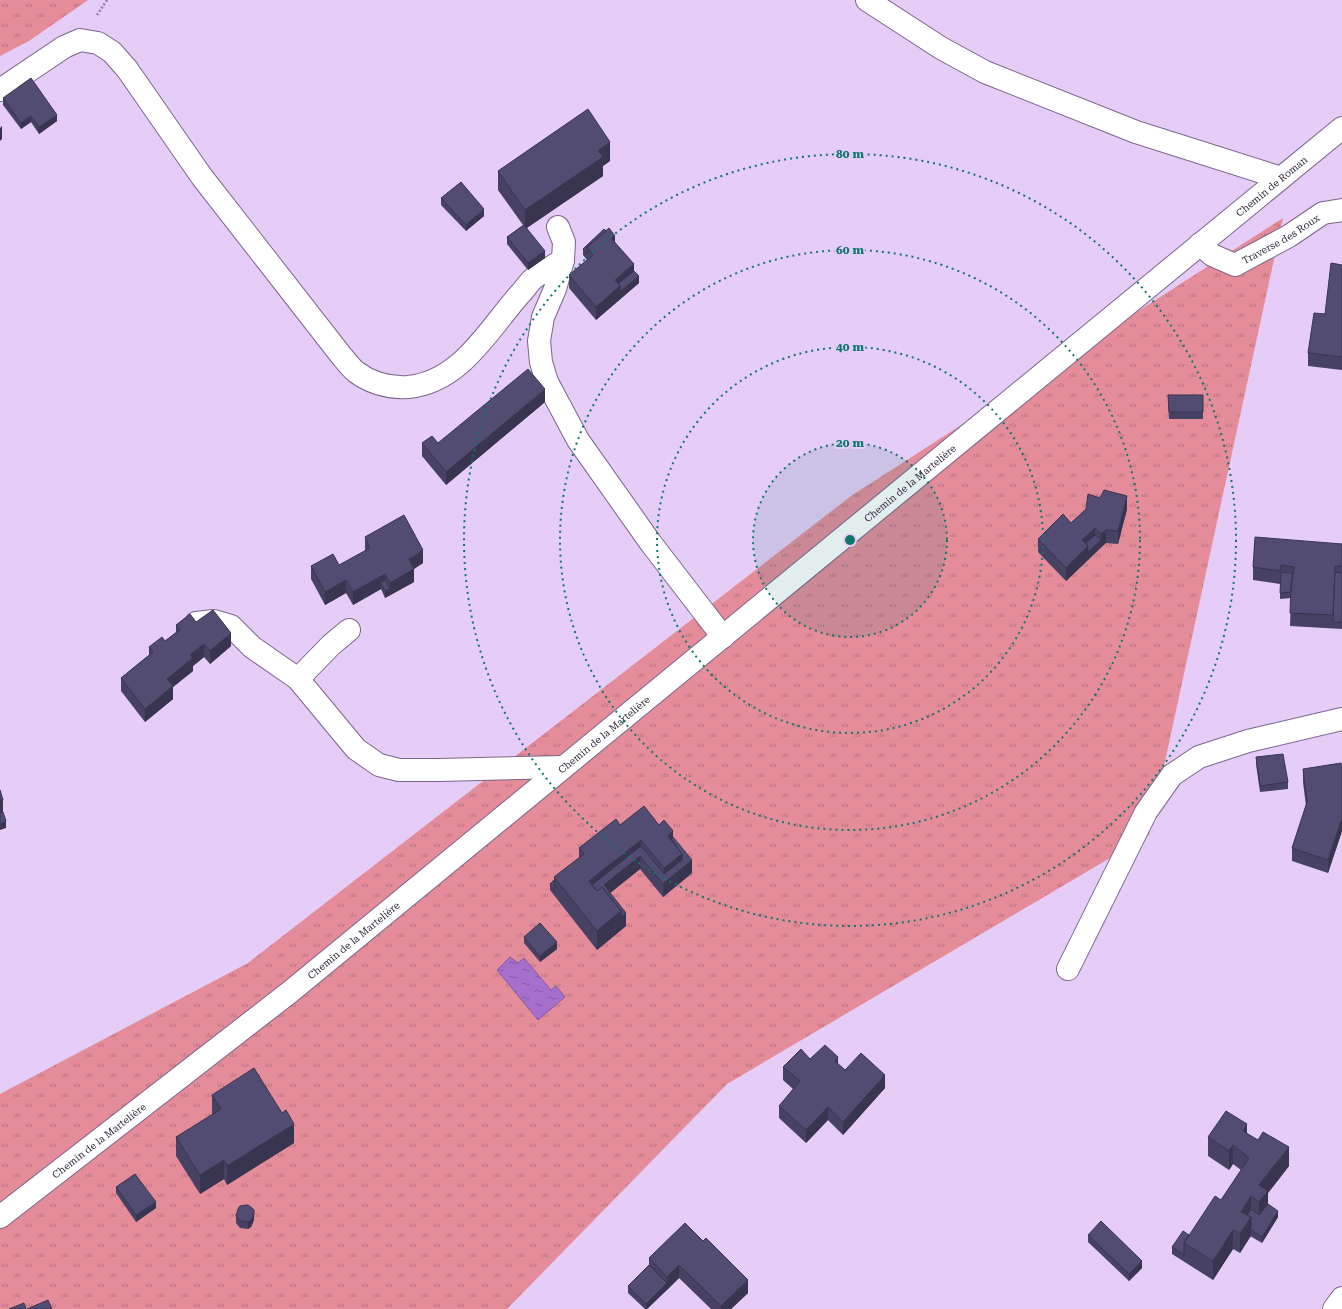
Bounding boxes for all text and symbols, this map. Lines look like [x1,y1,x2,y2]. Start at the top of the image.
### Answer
text: 80 m [836,147,864,161]
street label: Chemin de Roman [1234,154,1310,219]
street label: Traverse des Roux [1240,212,1322,266]
text: 60 m [836,243,864,257]
text: 40 m [836,340,864,354]
text: 20 m [836,436,864,450]
street label: Chemin de la Martelière [862,442,959,524]
centre of rings [843,533,857,547]
street label: Chemin de la Martelière [556,694,653,776]
street label: Chemin de la Martelière [306,899,402,981]
street label: Chemin de la Martelière [50,1101,148,1180]

